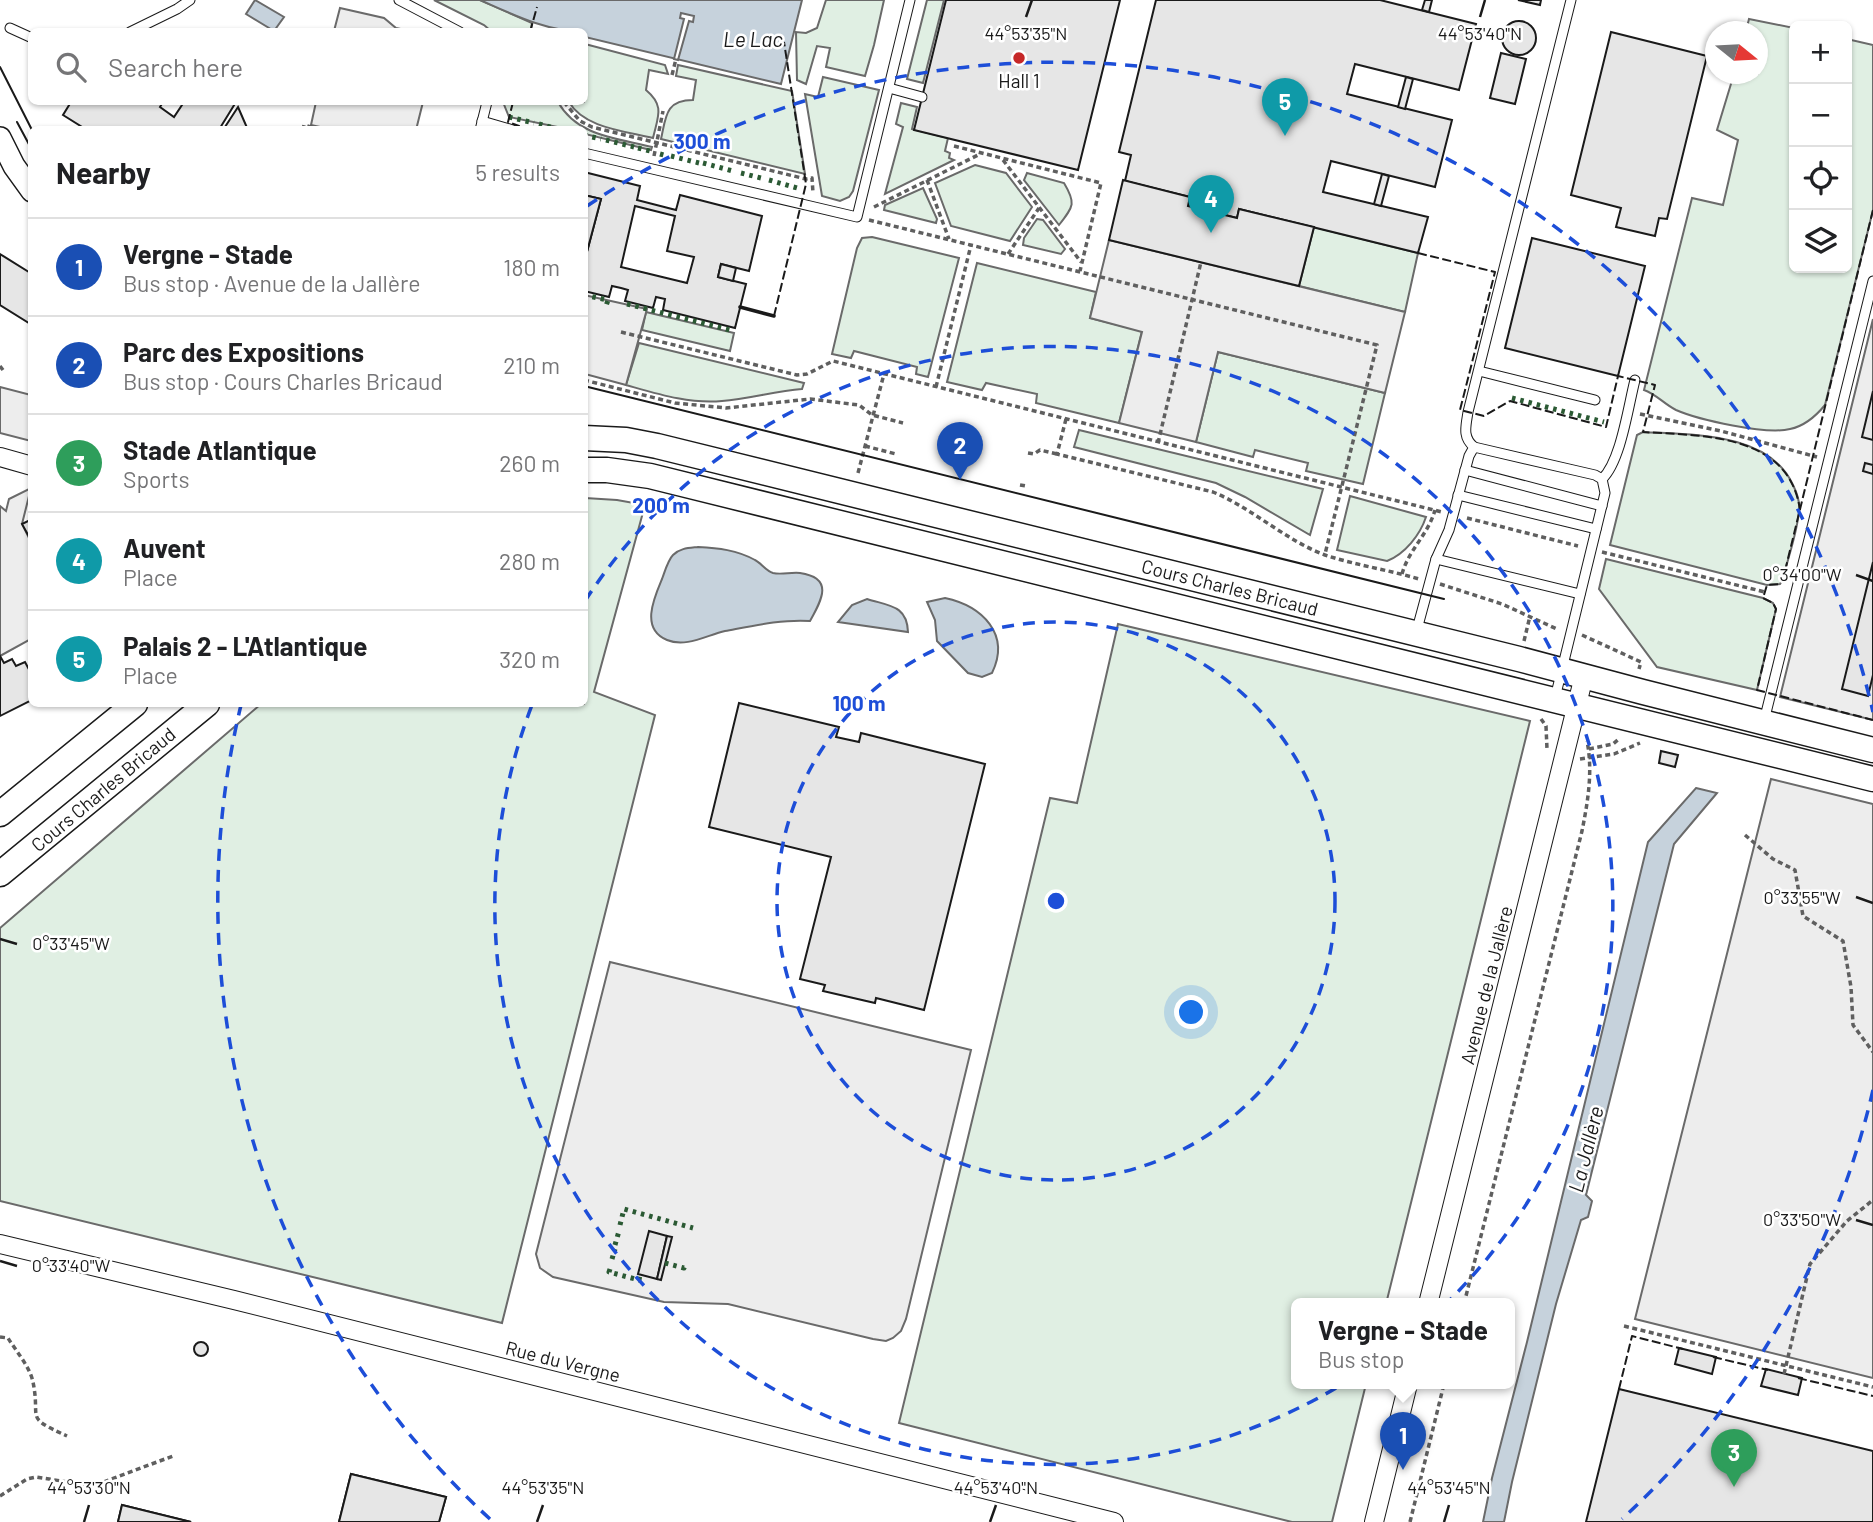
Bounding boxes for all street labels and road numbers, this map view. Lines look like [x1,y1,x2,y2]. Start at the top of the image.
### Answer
street label: Cours Charles Bricaud [1139,554,1321,620]
street label: Cours Charles Bricaud [26,722,180,856]
street label: Avenue de la Jallère [1455,903,1517,1067]
street label: Rue du Vergne [503,1336,623,1386]

